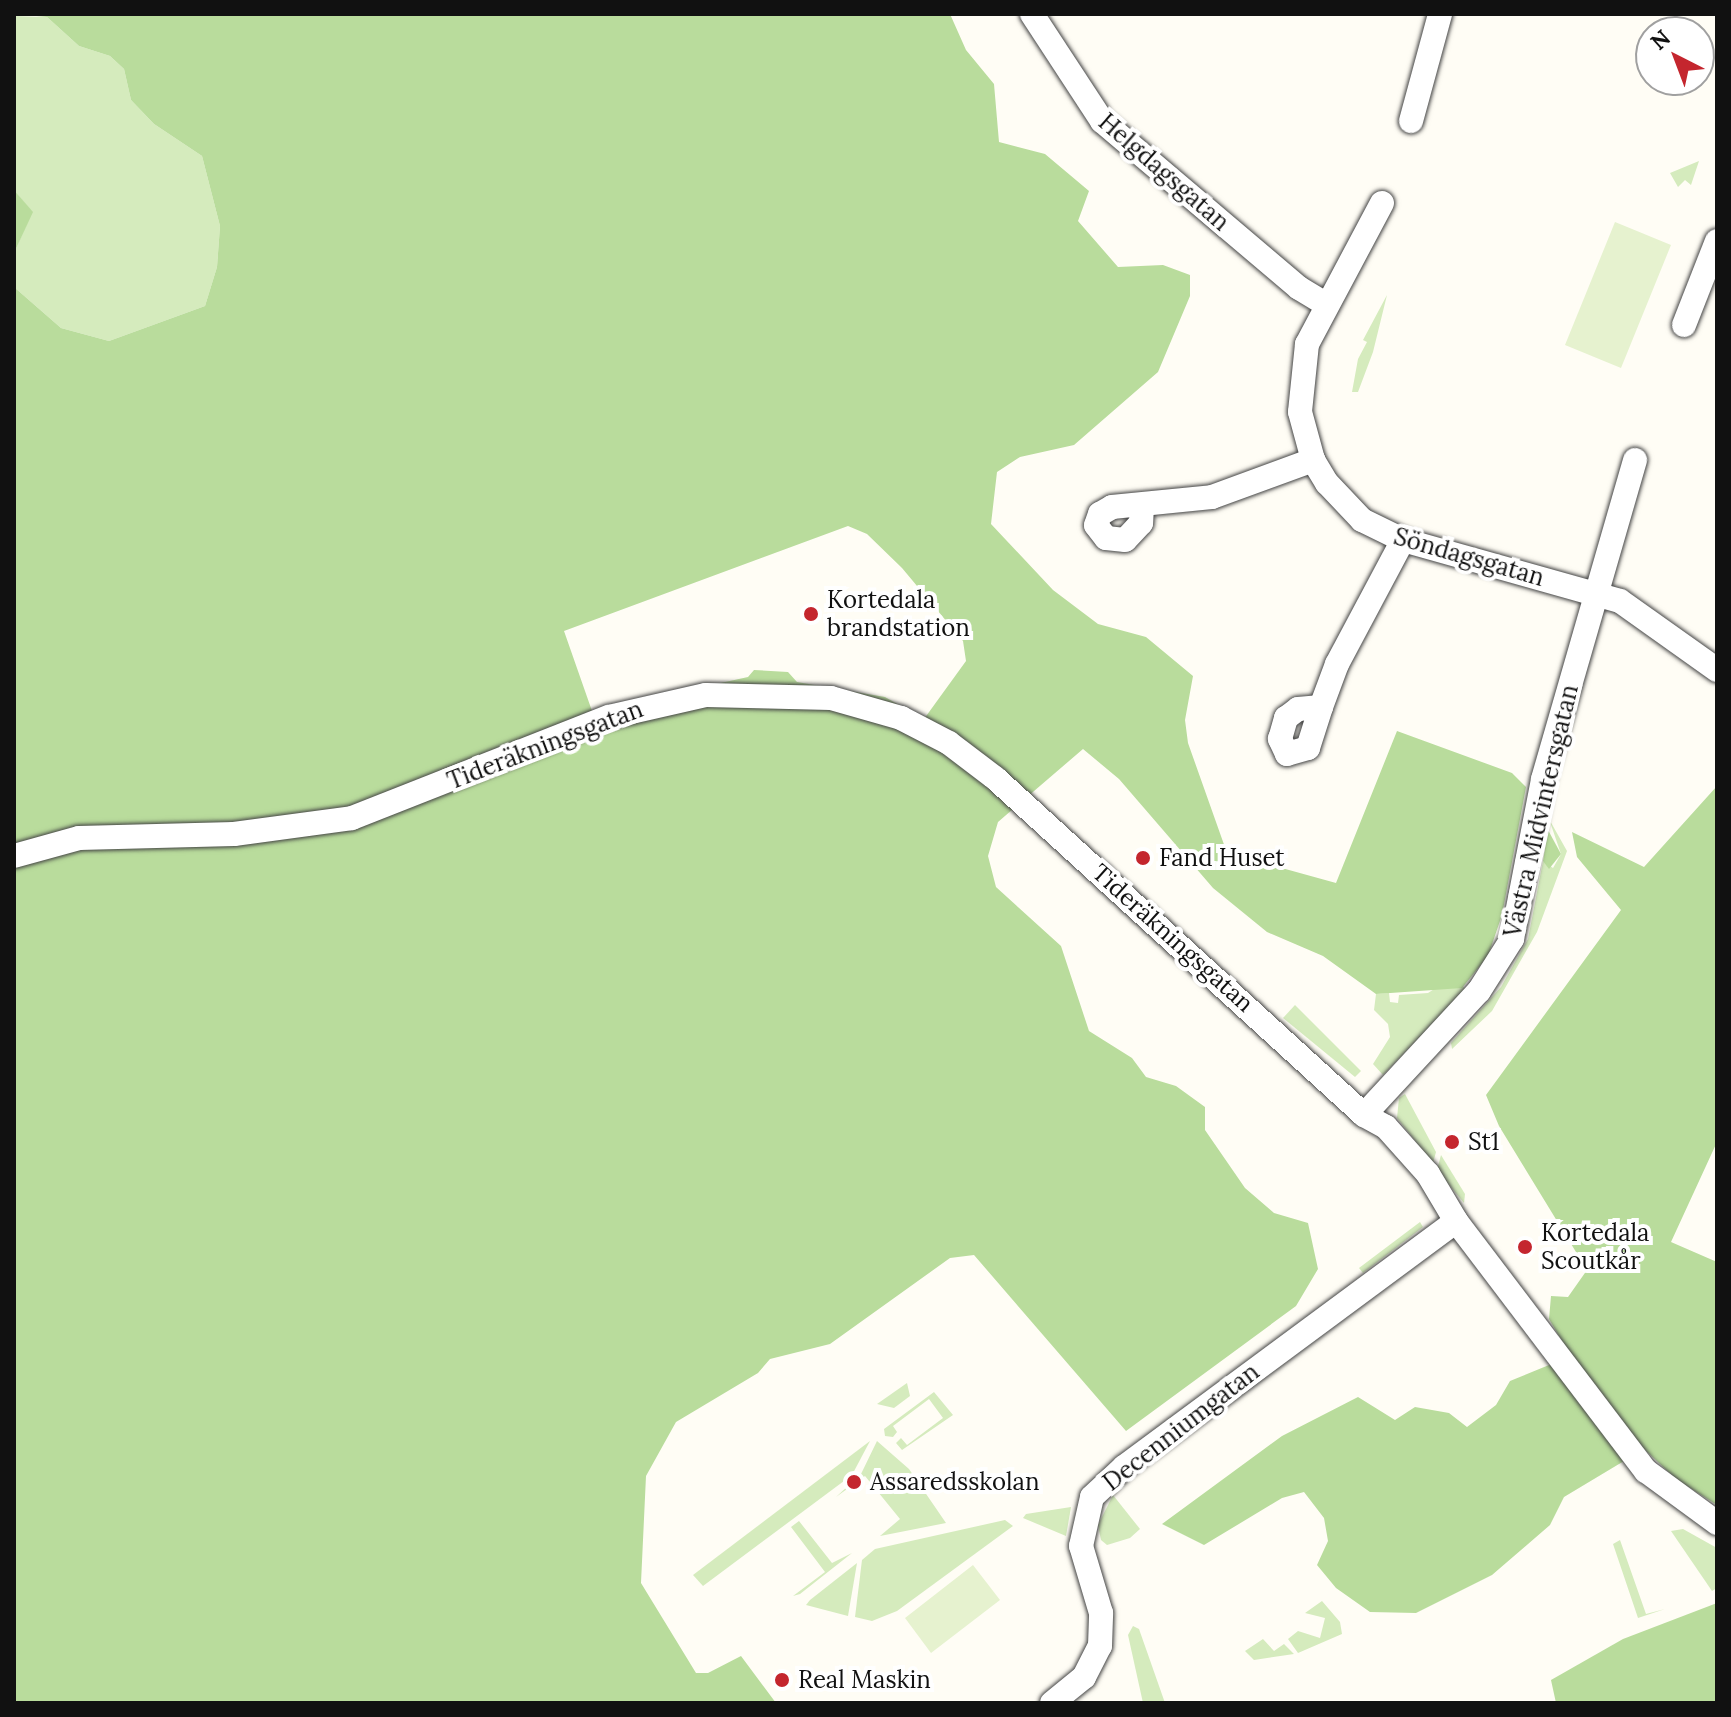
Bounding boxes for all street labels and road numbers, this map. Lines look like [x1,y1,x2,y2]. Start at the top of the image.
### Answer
street label: Helgdagsgatan [1093,107,1235,237]
street label: Söndagsgatan [1391,522,1547,592]
street label: Västra Midvintersgatan [1498,682,1584,940]
street label: Tideräkningsgatan [443,694,647,796]
street label: Tideräkningsgatan [1086,858,1260,1018]
street label: Decenniumgatan [1097,1357,1265,1497]

